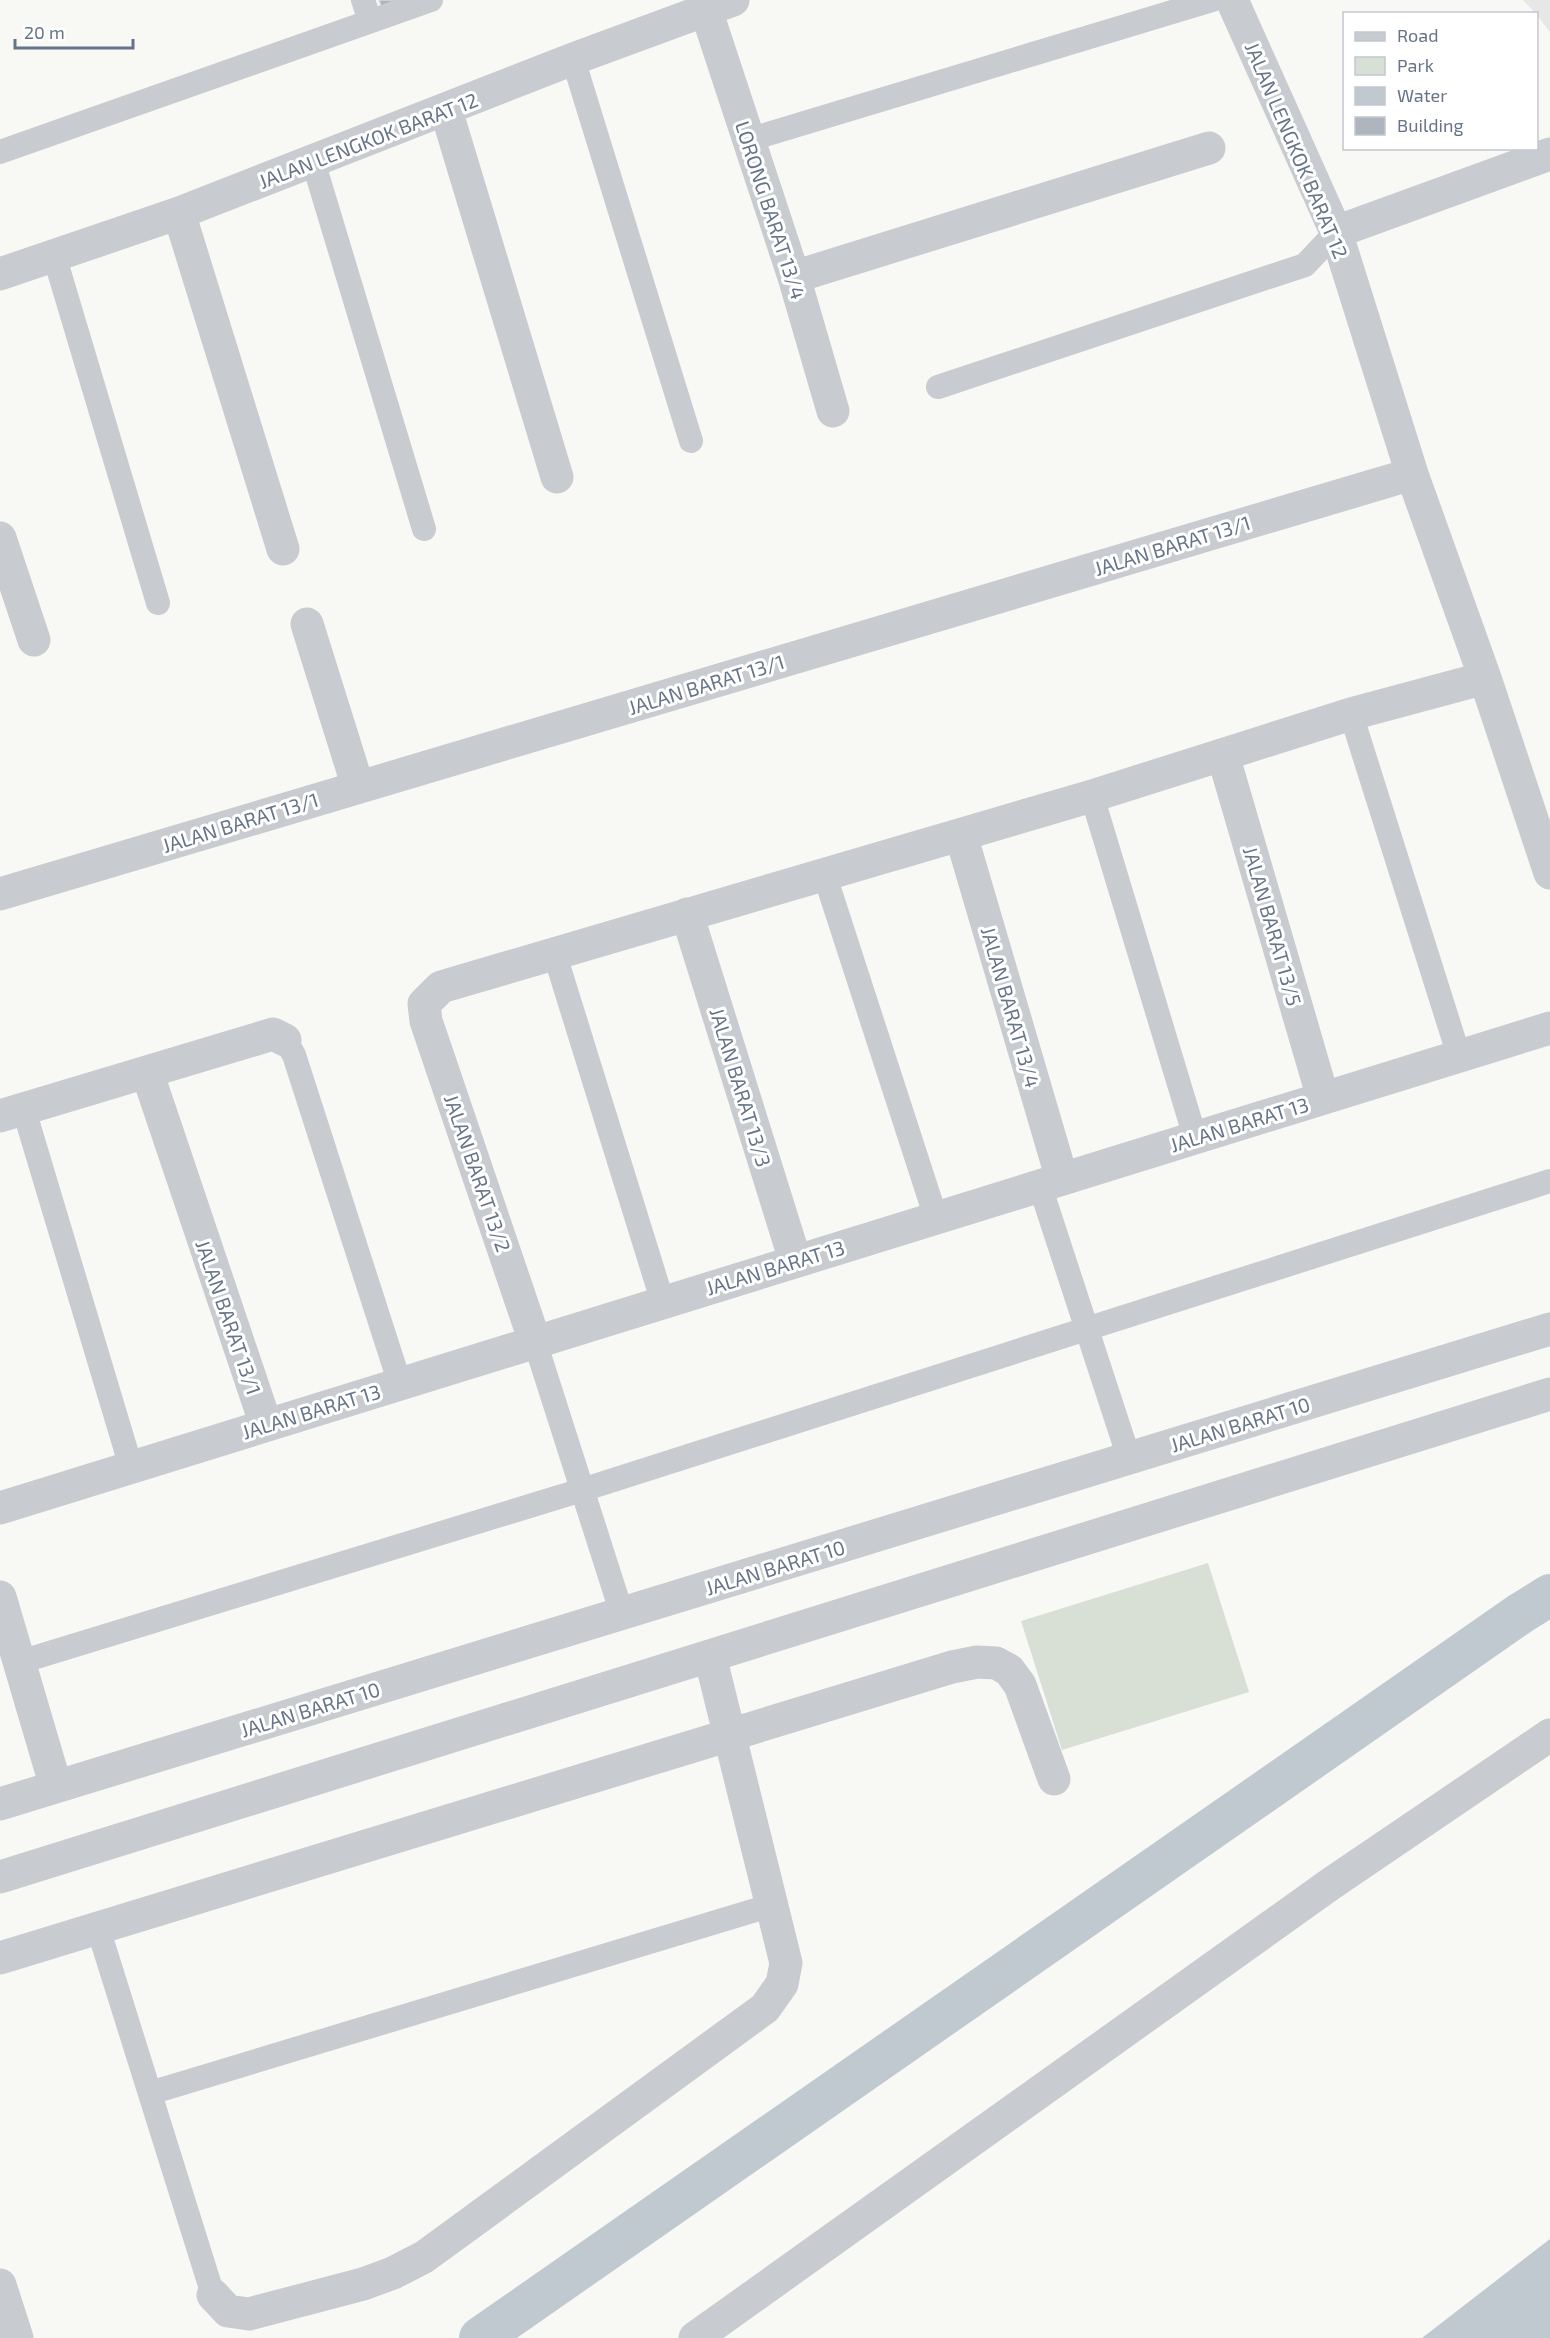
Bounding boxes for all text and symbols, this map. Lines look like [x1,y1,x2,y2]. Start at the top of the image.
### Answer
scale bar [15,12,134,50]
legend [1343,12,1538,150]
text: 20 m [24,21,65,43]
text: Road [1397,24,1438,46]
street label: JALAN LENGKOK BARAT 12 [1240,38,1354,262]
text: Park [1397,54,1434,76]
text: Water [1397,84,1447,106]
street label: JALAN LENGKOK BARAT 12 [255,87,481,193]
text: Building [1397,114,1464,136]
street label: LORONG BARAT 13/4 [731,118,811,302]
street label: JALAN BARAT 13/1 [1091,510,1253,580]
street label: JALAN BARAT 13/1 [625,649,787,719]
street label: JALAN BARAT 13/1 [159,787,321,857]
street label: JALAN BARAT 13/5 [1239,844,1307,1008]
street label: JALAN BARAT 13/4 [977,924,1045,1090]
street label: JALAN BARAT 13/3 [705,1005,777,1169]
street label: JALAN BARAT 13/2 [440,1091,516,1255]
street label: JALAN BARAT 13 [1167,1092,1311,1156]
street label: JALAN BARAT 13 [703,1235,847,1299]
street label: JALAN BARAT 13/1 [191,1237,267,1397]
street label: JALAN BARAT 13 [239,1379,383,1443]
street label: JALAN BARAT 10 [1167,1391,1313,1457]
street label: JALAN BARAT 10 [702,1534,848,1600]
street label: JALAN BARAT 10 [237,1676,383,1742]

